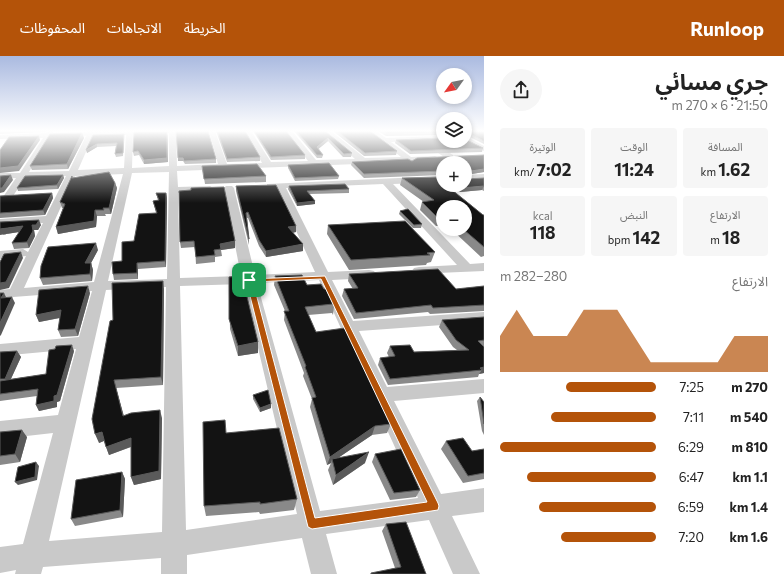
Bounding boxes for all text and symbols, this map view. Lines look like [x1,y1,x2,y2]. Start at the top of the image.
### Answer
text: Runloop [690,17,764,40]
text: المحفوظات [20,19,85,36]
text: الاتجاهات [107,19,162,36]
text: الخريطة [184,19,226,36]
north arrow [436,68,472,104]
map controls [436,68,472,236]
text: جري مسائي [655,68,768,95]
button: share [500,69,542,111]
text: 21:50 · 6 × 270 m [672,97,768,113]
button: layers [436,112,472,148]
text: الوتيرة [529,140,556,153]
text: الوقت [620,140,648,153]
text: المسافة [708,140,743,153]
button: + [436,156,472,192]
text: 7:02 [537,159,571,180]
text: 11:24 [614,159,654,180]
text: 1.62 [718,159,750,180]
text: /km [514,165,537,178]
text: km [700,165,718,178]
button: − [436,200,472,236]
text: النبض [620,208,648,221]
text: الارتفاع [710,208,740,221]
text: kcal [533,209,553,222]
text: 118 [530,222,556,243]
text: 142 [633,227,660,248]
text: 18 [722,227,740,248]
text: bpm [608,233,633,246]
text: m [710,233,722,246]
pin [232,263,266,297]
text: 280–282 m [500,268,567,284]
icon: arrive [238,269,260,291]
text: الارتفاع [732,273,768,289]
text: 7:25 [679,379,704,395]
text: 270 m [731,379,768,395]
text: 7:11 [683,409,704,425]
text: 540 m [730,409,768,425]
text: 6:29 [678,439,704,455]
text: 810 m [732,439,768,455]
text: 6:47 [679,469,704,485]
text: 1.1 km [732,469,768,485]
text: 6:59 [678,499,704,515]
text: 1.4 km [730,499,768,515]
text: 7:20 [678,529,704,545]
text: 1.6 km [730,529,768,545]

